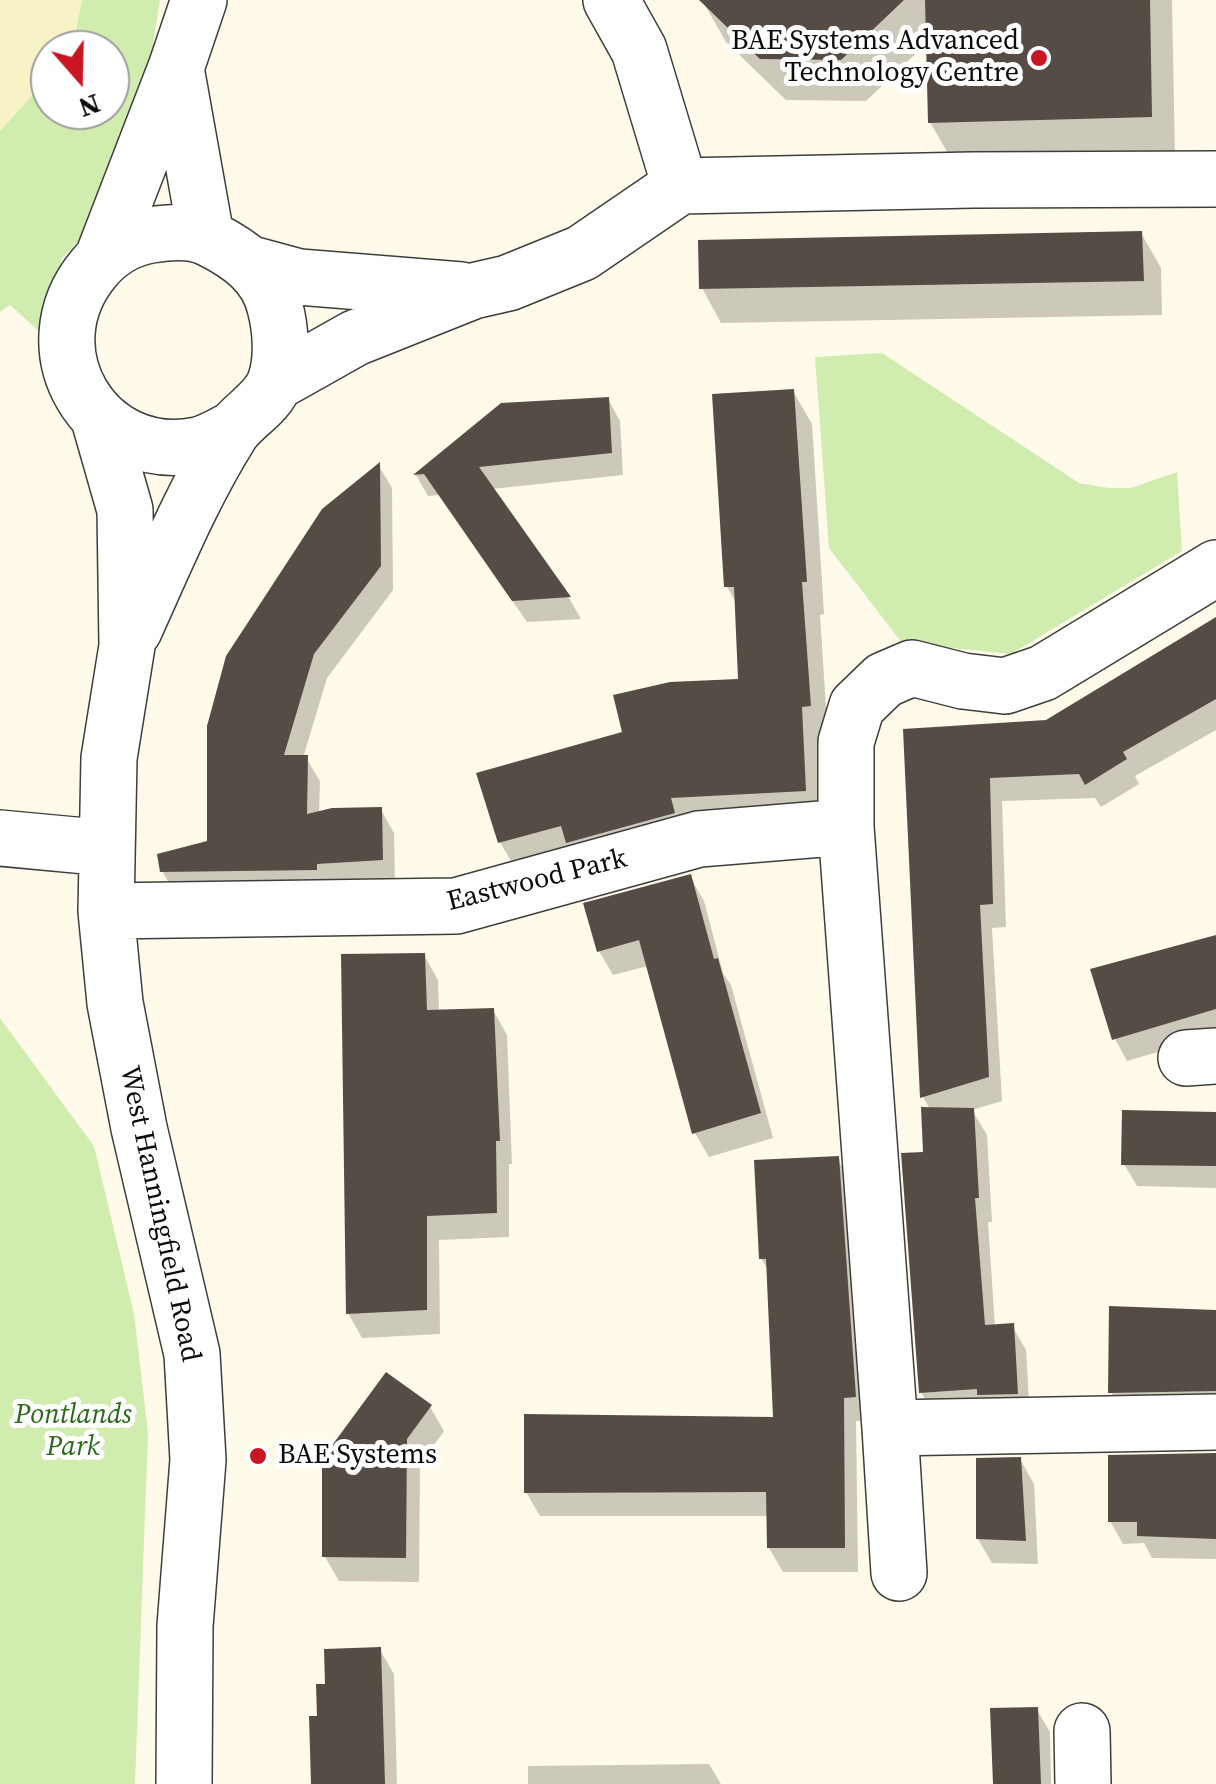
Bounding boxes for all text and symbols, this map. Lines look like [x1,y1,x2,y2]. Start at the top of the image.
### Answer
place label: BAE Systems Advanced Technology Centre [731,25,1019,91]
north arrow [30,30,130,130]
marker: BAE Systems Advanced Technology Centre [1028,47,1050,69]
text: N [74,85,106,128]
street label: Eastwood Park [444,842,630,920]
street label: West Hanningfield Road [111,1063,207,1365]
park label: Pontlands Park [14,1399,132,1465]
place label: BAE Systems [278,1439,437,1473]
marker: BAE Systems [247,1445,269,1467]

